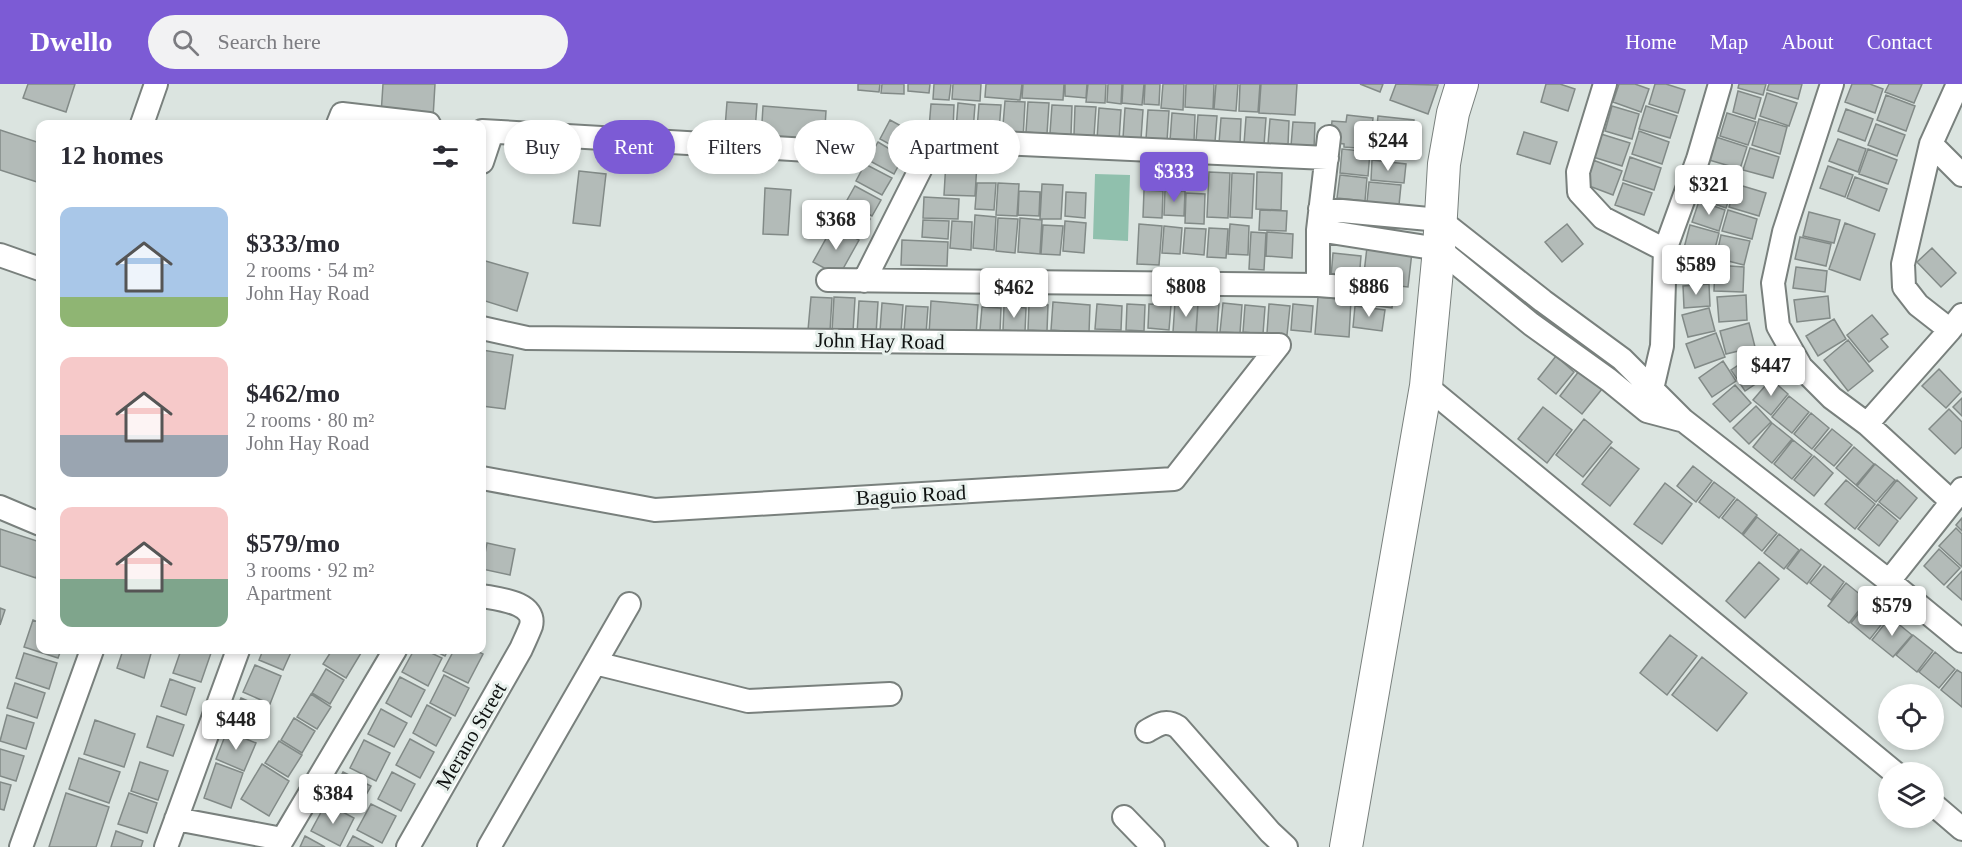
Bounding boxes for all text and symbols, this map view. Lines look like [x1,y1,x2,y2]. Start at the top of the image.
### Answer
search box [148,15,568,69]
text: Dwello [30,26,112,57]
icon: search [169,26,202,59]
text: Search here [217,29,321,54]
text: Home [1625,30,1677,54]
text: Map [1710,30,1748,54]
text: About [1781,30,1834,54]
text: Contact [1867,30,1932,54]
chip: Buy [504,120,581,174]
chip: Rent [593,120,675,174]
chip: Filters [687,120,782,174]
chip: New [794,120,876,174]
chip: Apartment [888,120,1020,174]
pin: $244 [1352,121,1424,172]
text: $244 [1368,129,1408,151]
icon: filters [429,140,462,173]
text: 12 homes [60,141,163,170]
pin: $333 [1138,152,1210,203]
text: $333 [1154,160,1194,182]
pin: $321 [1673,165,1745,216]
text: $321 [1689,173,1729,195]
pin: $368 [800,200,872,251]
text: $368 [816,208,856,230]
text: $333/mo [246,229,340,258]
icon: home [108,231,180,303]
pin: $589 [1660,245,1732,296]
text: $589 [1676,253,1716,275]
text: 2 rooms · 54 m² [246,259,374,281]
pin: $808 [1150,267,1222,318]
pin: $886 [1333,267,1405,318]
pin: $462 [978,268,1050,319]
text: $808 [1166,275,1206,297]
text: $886 [1349,275,1389,297]
text: $462 [994,276,1034,298]
text: John Hay Road [246,282,369,304]
street label: John Hay Road [815,328,945,354]
pin: $447 [1735,346,1807,397]
text: $447 [1751,354,1791,376]
text: $462/mo [246,379,340,408]
icon: home [108,381,180,453]
text: 2 rooms · 80 m² [246,409,374,431]
text: John Hay Road [246,432,369,454]
street label: Baguio Road [855,480,967,510]
text: $579/mo [246,529,340,558]
icon: home [108,531,180,603]
text: 3 rooms · 92 m² [246,559,374,581]
text: Apartment [246,582,332,604]
pin: $579 [1856,586,1928,637]
text: $579 [1872,594,1912,616]
street label: Merano Street [431,678,511,794]
map controls [1878,684,1944,828]
button: locate [1878,684,1944,750]
pin: $448 [200,700,272,751]
text: $448 [216,708,256,730]
button: layers [1878,762,1944,828]
pin: $384 [297,774,369,825]
text: $384 [313,782,353,804]

